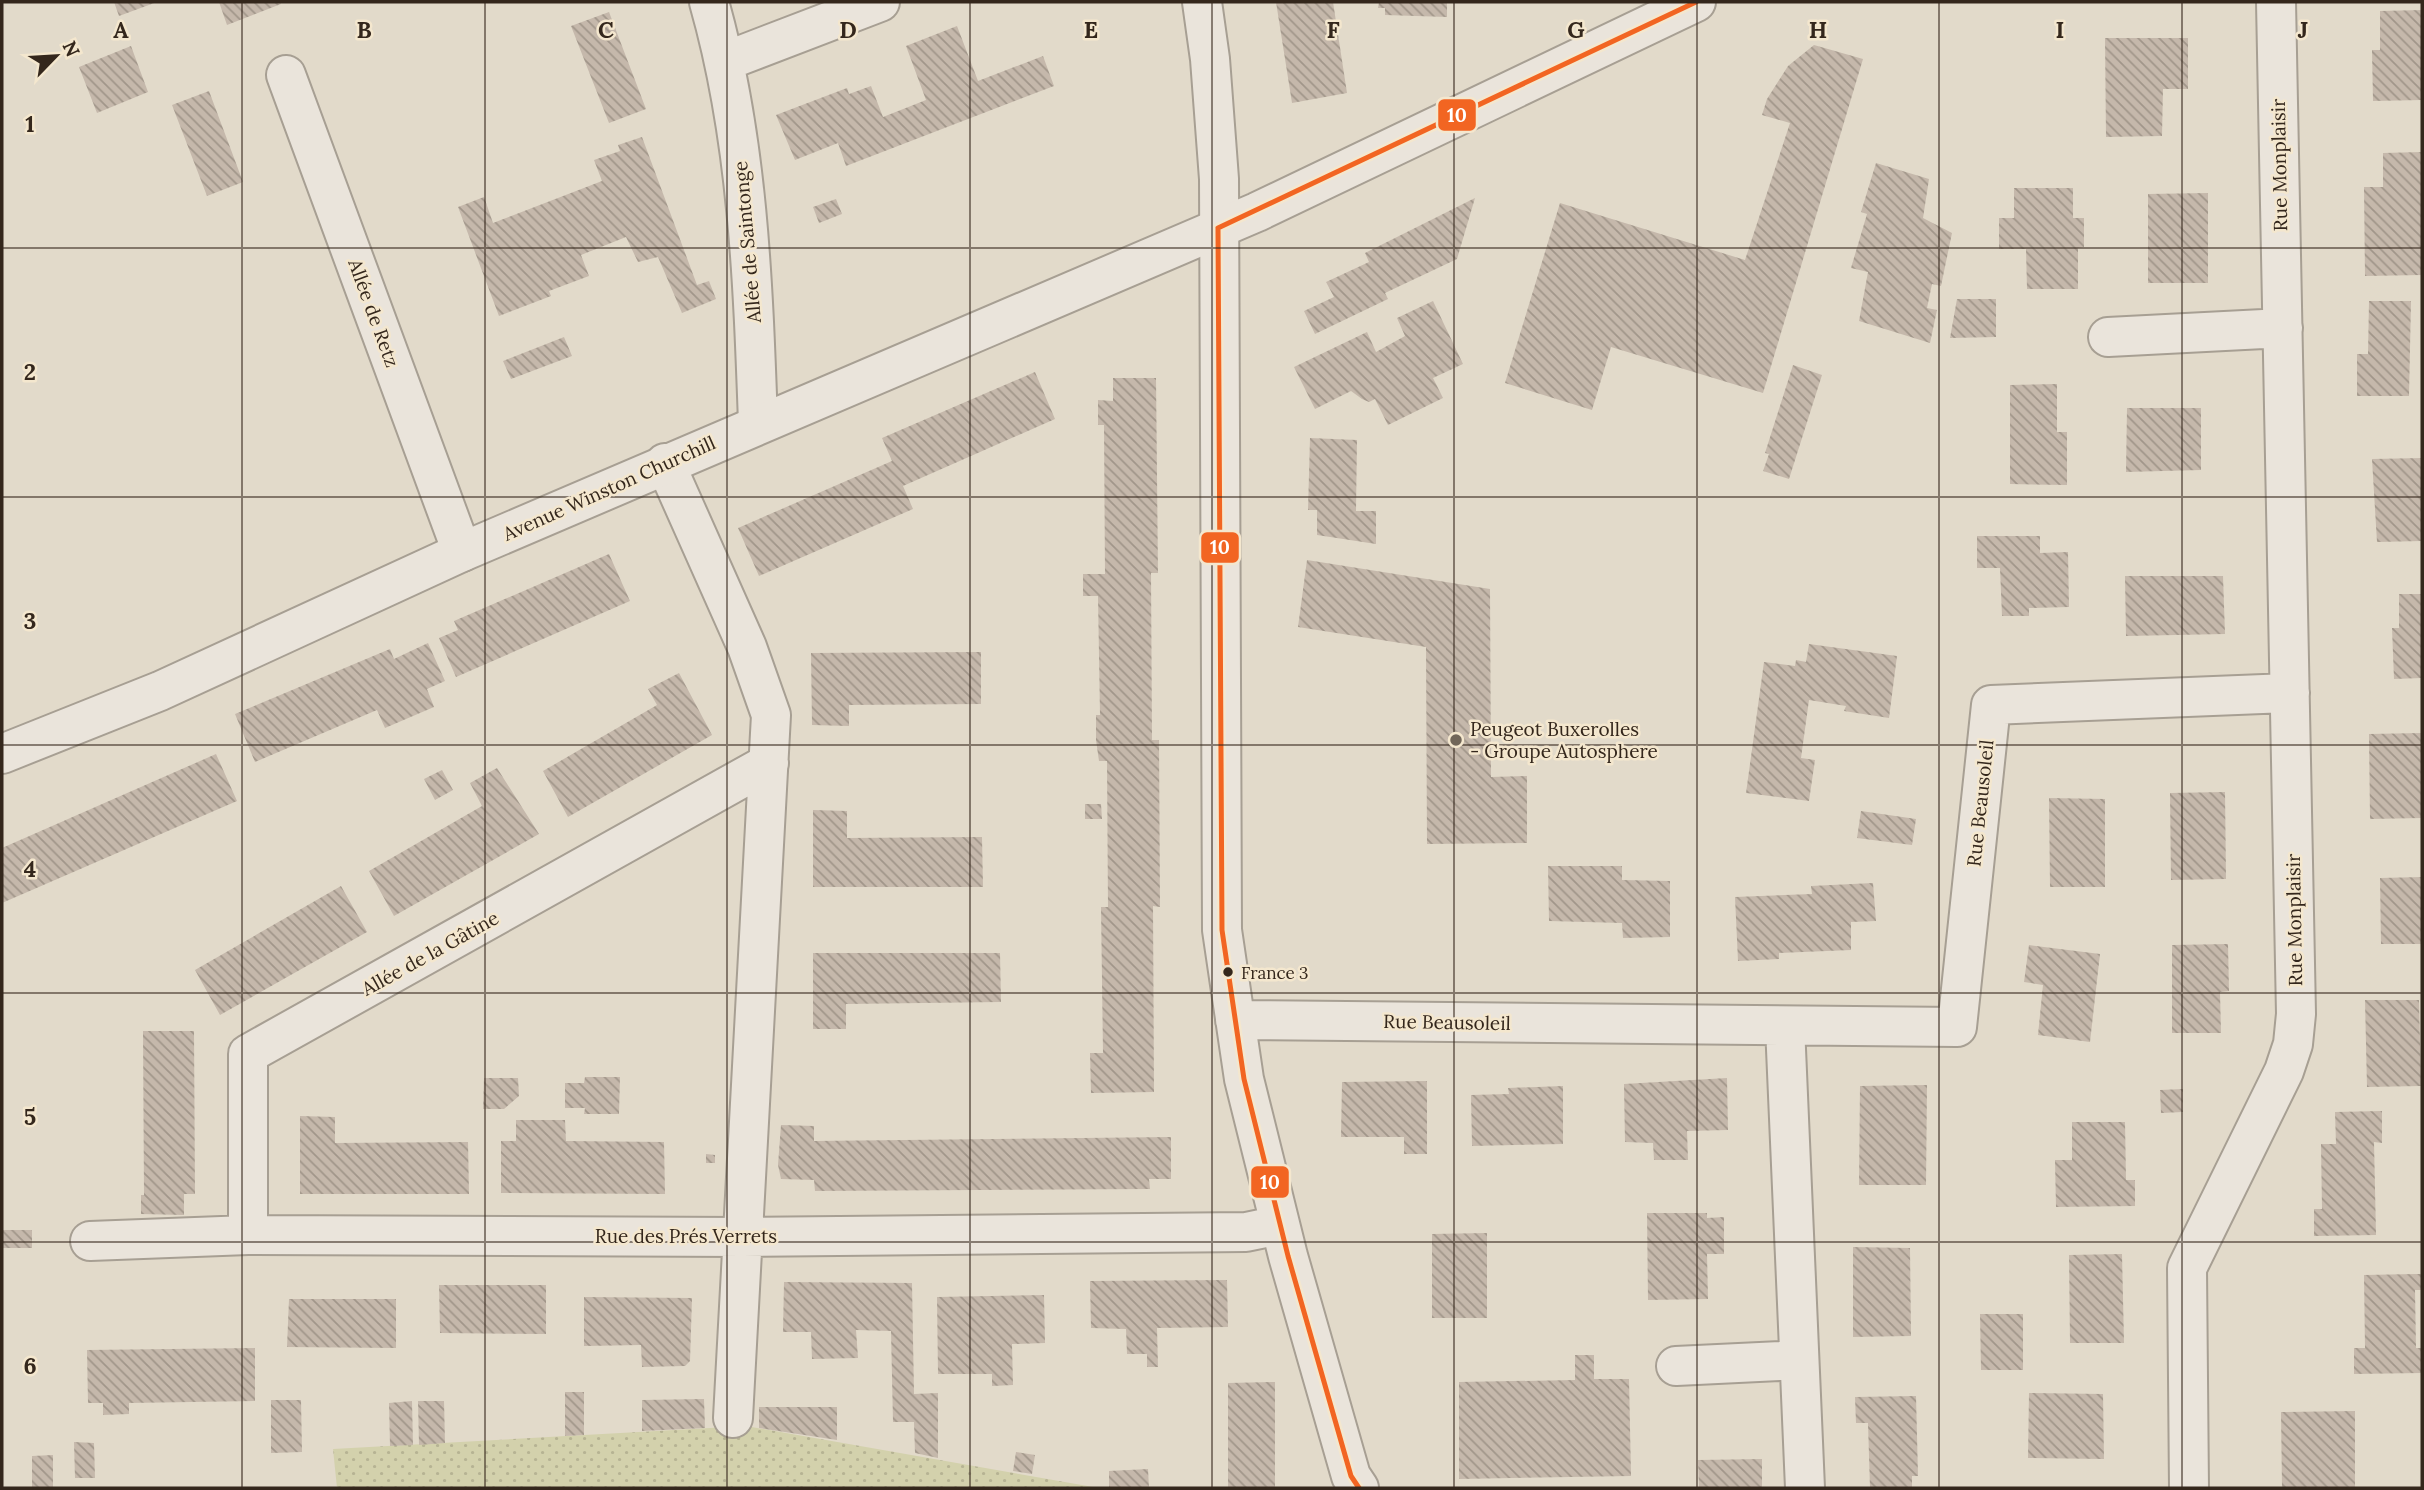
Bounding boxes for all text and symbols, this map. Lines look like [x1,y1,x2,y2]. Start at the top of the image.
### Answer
text: A [113,15,129,44]
text: B [356,15,372,44]
text: C [598,15,614,44]
text: D [839,15,857,44]
text: E [1084,15,1098,44]
text: F [1326,15,1340,44]
text: G [1567,15,1585,44]
text: H [1809,15,1827,44]
text: I [2056,15,2064,44]
text: J [2298,15,2308,44]
north arrow [21,21,91,91]
text: N [57,37,86,61]
line badge: 10 [1437,98,1477,132]
street label: Rue Monplaisir [2266,98,2292,231]
text: 10 [1447,103,1467,127]
text: 1 [25,109,35,138]
street label: Allée de Saintonge [728,160,766,325]
street label: Allée de Retz [343,255,405,370]
text: 2 [24,357,36,386]
street label: Avenue Winston Churchill [498,430,719,546]
line badge: 10 [1200,531,1240,564]
text: 10 [1210,535,1230,559]
text: 3 [24,606,36,635]
place label: Peugeot Buxerolles - Groupe Autosphere [1470,717,1658,763]
marker: Peugeot Buxerolles - Groupe Autosphere [1448,732,1464,748]
street label: Rue Beausoleil [1961,738,1999,868]
street label: Rue Monplaisir [2281,853,2307,986]
text: 4 [24,854,36,883]
street label: Allée de la Gâtine [356,905,503,1001]
place label: France 3 [1241,962,1309,984]
marker: France 3 [1221,965,1235,979]
street label: Rue Beausoleil [1383,1009,1511,1035]
text: 5 [24,1102,36,1131]
line badge: 10 [1250,1165,1290,1199]
text: 10 [1260,1170,1280,1194]
street label: Rue des Prés Verrets [595,1224,777,1248]
text: 6 [23,1351,37,1380]

